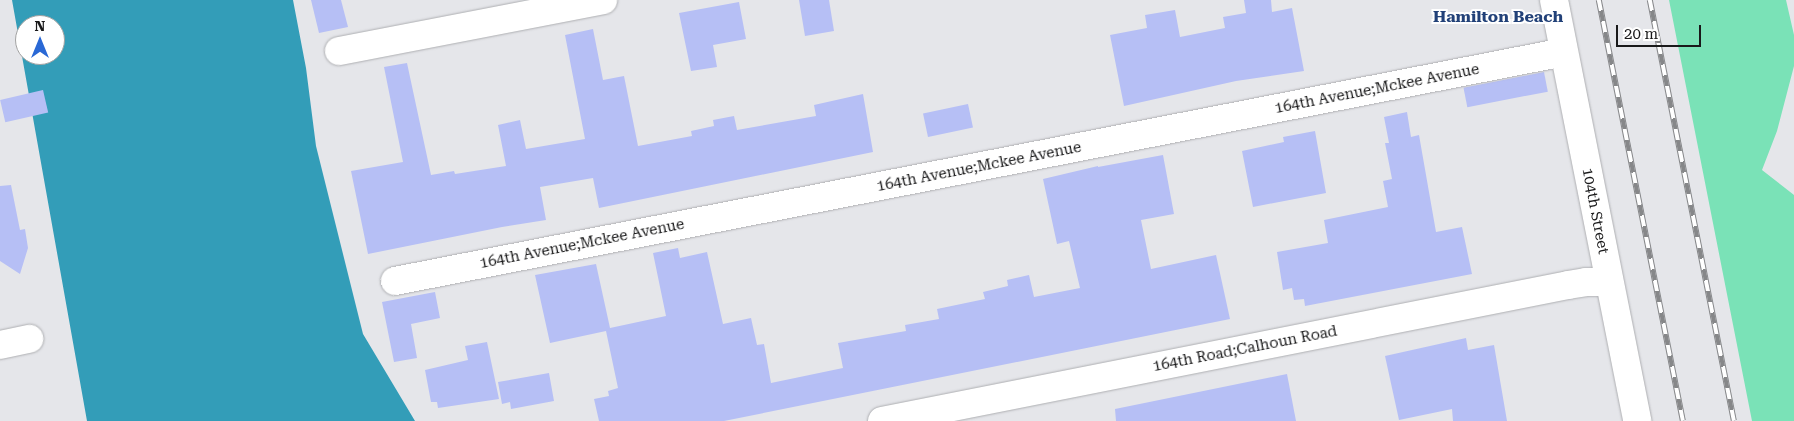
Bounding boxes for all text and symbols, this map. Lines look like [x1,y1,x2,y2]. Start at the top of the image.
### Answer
district label: Hamilton Beach [1433,7,1563,27]
north arrow [15,15,65,65]
scale bar [1619,15,1704,47]
text: N [35,18,45,34]
text: 20 m [1624,25,1658,43]
street label: 164th Avenue;Mckee Avenue [1273,60,1481,118]
street label: 164th Avenue;Mckee Avenue [875,138,1083,196]
street label: 104th Street [1578,166,1612,256]
street label: 164th Avenue;Mckee Avenue [478,215,686,273]
street label: 164th Road;Calhoun Road [1151,322,1339,376]

